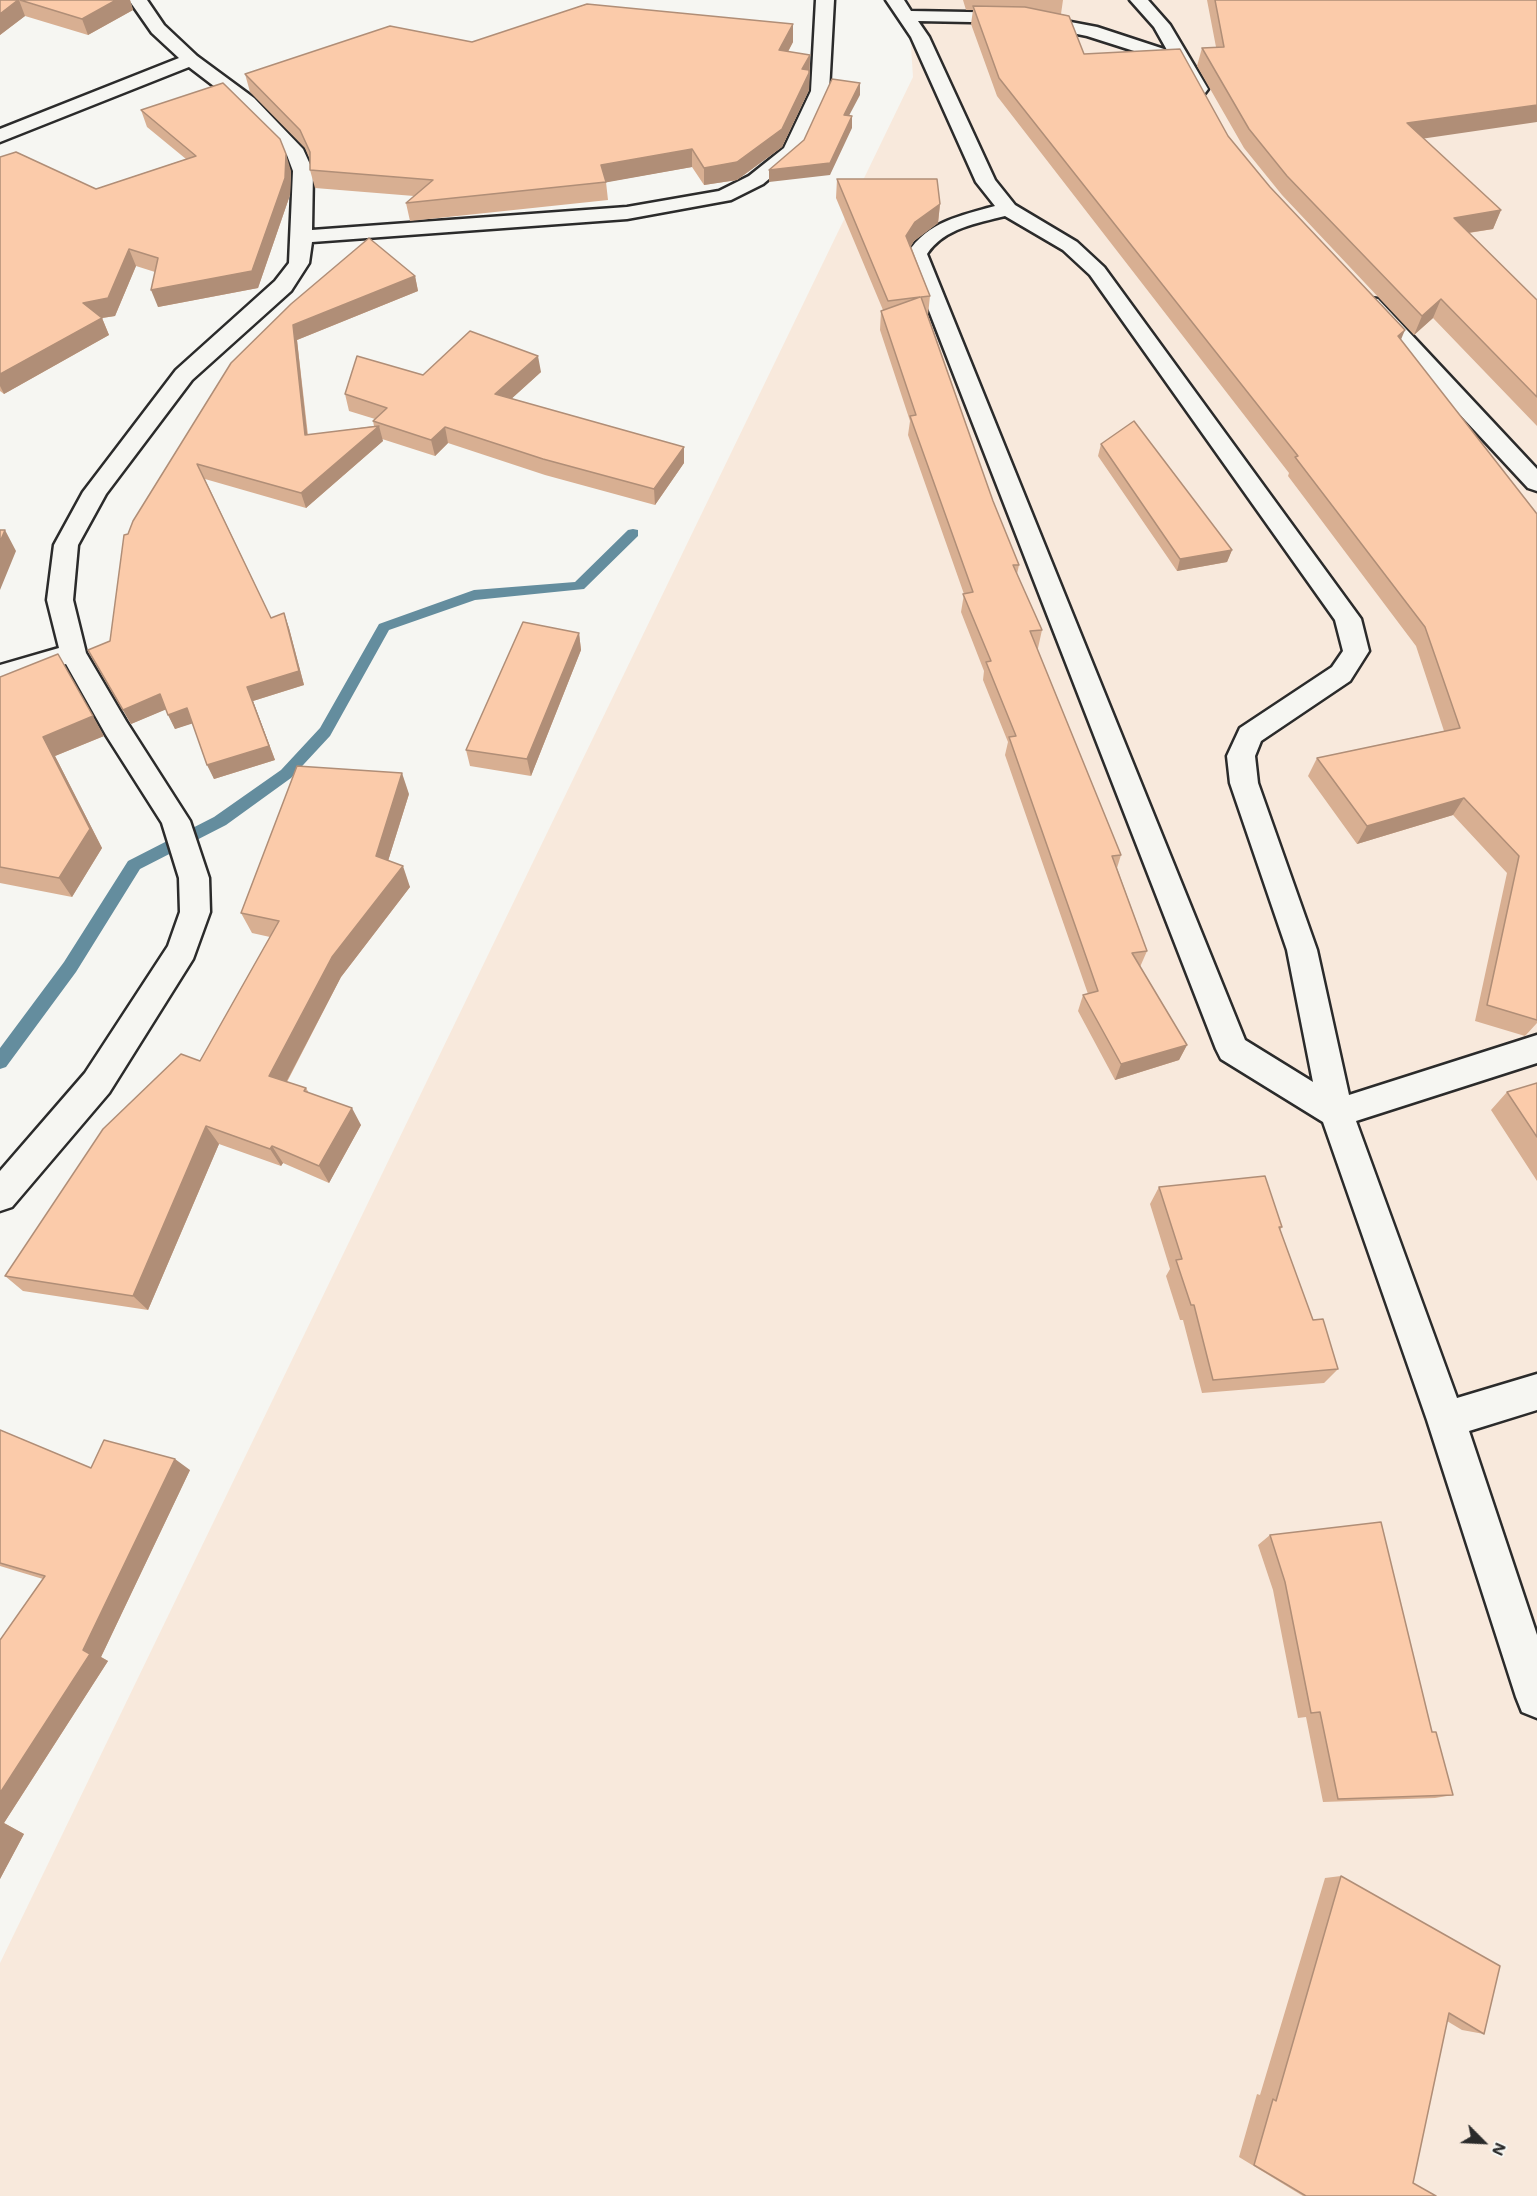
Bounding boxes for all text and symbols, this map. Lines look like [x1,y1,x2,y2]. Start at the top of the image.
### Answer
north arrow [1453,2112,1513,2172]
text: N [1488,2140,1512,2159]

